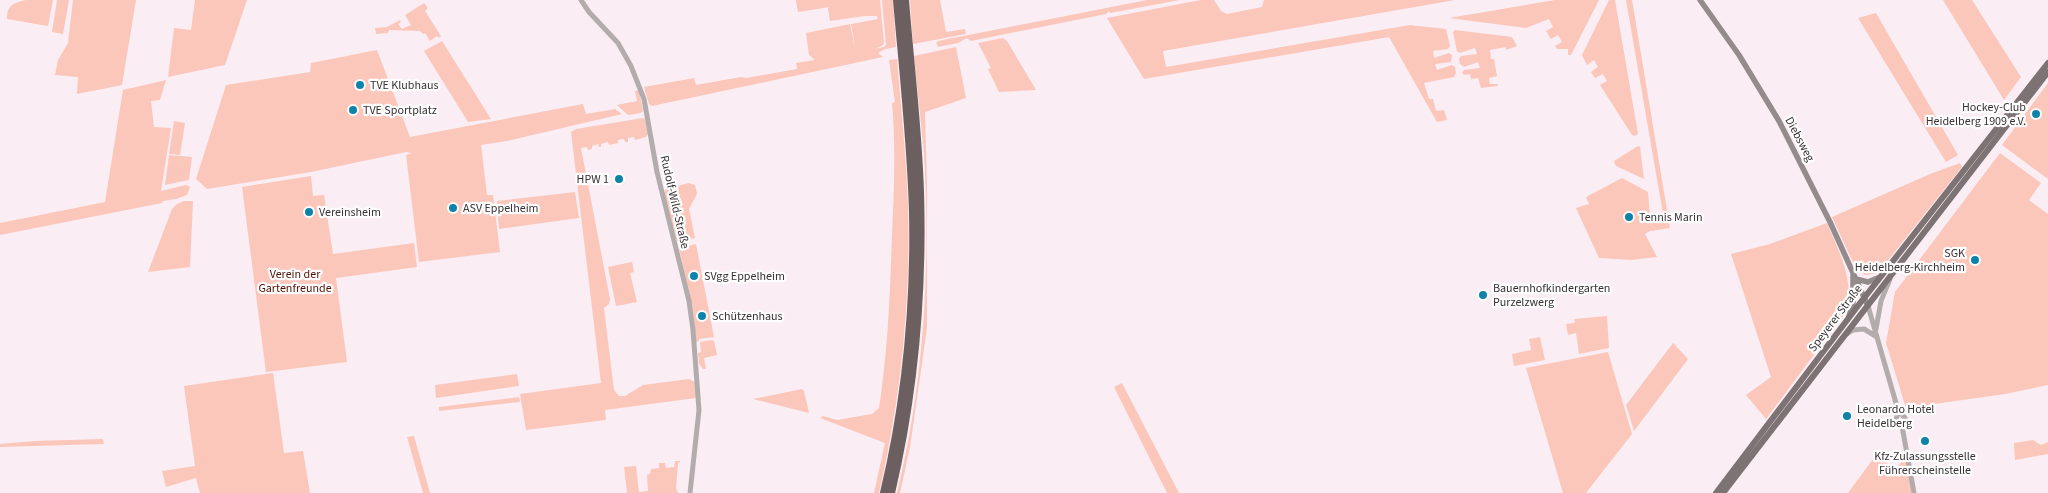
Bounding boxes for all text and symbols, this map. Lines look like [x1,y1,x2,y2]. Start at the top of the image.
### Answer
place label: TVE Klubhaus [370,77,439,94]
marker: TVE Klubhaus [354,79,366,91]
place label: Hockey-Club Heidelberg 1909 e.V. [1926,99,2026,130]
place label: TVE Sportplatz [363,102,437,119]
marker: TVE Sportplatz [347,104,359,116]
marker: Hockey-Club Heidelberg 1909 e.V. [2030,108,2042,120]
street label: Diebsweg [1781,114,1818,165]
street label: Rudolf-Wild-Straße [656,154,694,250]
place label: HPW 1 [577,171,609,188]
marker: HPW 1 [613,173,625,185]
place label: ASV Eppelheim [463,200,539,217]
marker: ASV Eppelheim [447,202,459,214]
place label: Vereinsheim [319,204,381,221]
marker: Vereinsheim [303,206,315,218]
place label: Tennis Marin [1639,209,1703,226]
marker: Tennis Marin [1623,211,1635,223]
place label: SGK Heidelberg-Kirchheim [1855,245,1965,276]
marker: SGK Heidelberg-Kirchheim [1969,254,1981,266]
park label: Verein der Gartenfreunde [258,266,332,297]
place label: SVgg Eppelheim [704,268,785,285]
marker: SVgg Eppelheim [688,270,700,282]
place label: Bauernhofkindergarten Purzelzwerg [1493,280,1610,311]
street label: Speyerer Straße [1804,281,1866,355]
marker: Bauernhofkindergarten Purzelzwerg [1477,289,1489,301]
place label: Schützenhaus [712,308,783,325]
marker: Schützenhaus [696,310,708,322]
place label: Leonardo Hotel Heidelberg [1857,401,1934,432]
marker: Leonardo Hotel Heidelberg [1841,410,1853,422]
marker: Kfz-Zulassungsstelle Führerscheinstelle [1919,435,1931,447]
place label: Kfz-Zulassungsstelle Führerscheinstelle [1874,448,1976,479]

